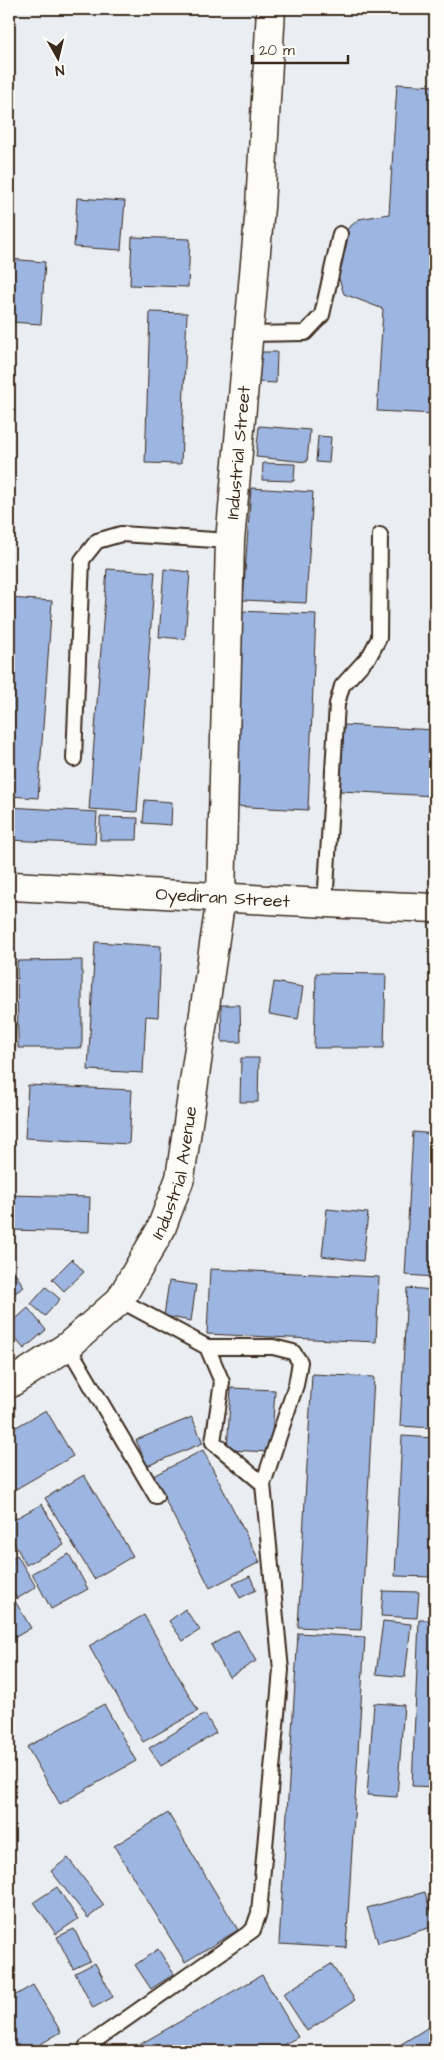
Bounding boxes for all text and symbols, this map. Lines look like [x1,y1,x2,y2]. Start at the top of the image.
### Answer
north arrow [32,32,82,82]
scale bar [252,32,348,64]
text: 20 m [259,40,295,61]
text: N [54,59,65,80]
street label: Industrial Street [220,384,257,520]
street label: Oyediran Street [155,882,291,914]
street label: Industrial Avenue [146,1104,203,1244]

